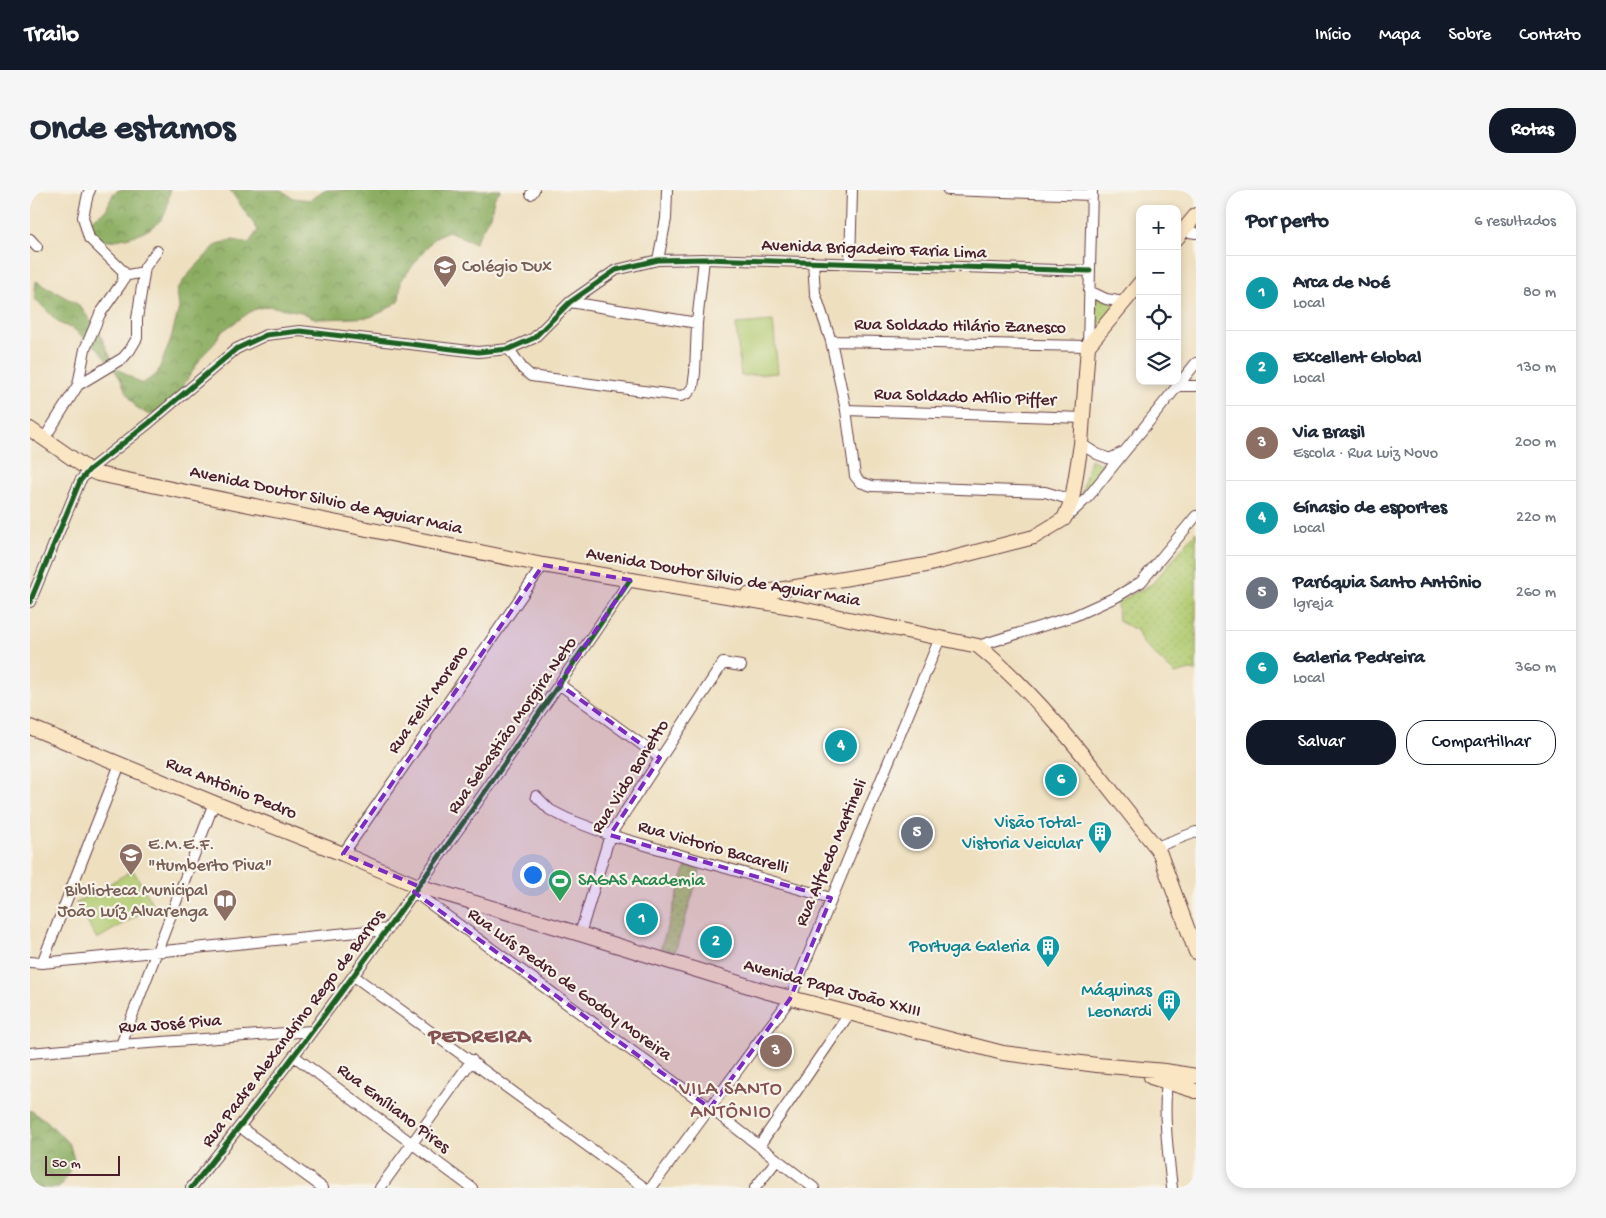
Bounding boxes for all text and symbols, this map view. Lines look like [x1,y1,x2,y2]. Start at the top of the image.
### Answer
text: Trailo [25,21,79,50]
text: Início [1315,25,1351,46]
text: Mapa [1379,25,1420,46]
text: Sobre [1448,25,1491,46]
text: Contato [1519,25,1581,46]
button: Rotas [1489,108,1576,153]
text: Onde estamos [30,110,235,151]
map controls [1136,205,1181,385]
button: + [1136,205,1181,250]
text: Por perto [1246,210,1329,235]
text: 6 resultados [1474,213,1556,232]
street label: Avenida Brigadeiro Faria Lima [761,236,988,264]
button: − [1136,250,1181,295]
school or university icon: Colégio Dux [432,254,458,288]
place label: Colégio Dux [462,257,552,278]
text: Arca de Noé [1293,272,1390,295]
text: 1 [1259,284,1265,303]
text: 80 m [1523,284,1556,303]
button: locate [1136,295,1181,340]
text: Local [1293,295,1325,314]
street label: Rua Soldado Hilário Zanesco [854,315,1066,339]
button: layers [1136,340,1181,385]
text: Excellent Global [1293,347,1421,370]
text: 2 [1258,359,1266,378]
text: 130 m [1517,359,1556,378]
text: Local [1293,370,1325,389]
street label: Rua Soldado Atílio Piffer [874,384,1058,412]
text: Via Brasil [1293,422,1365,445]
text: 3 [1258,434,1266,453]
text: 200 m [1515,434,1556,453]
text: Escola · Rua Luiz Novo [1293,445,1438,464]
street label: Avenida Doutor Silvio de Aguiar Maia [188,462,465,540]
text: Gínasio de esportes [1293,497,1447,520]
text: 4 [1258,509,1266,528]
text: 220 m [1516,509,1556,528]
text: Local [1293,520,1325,539]
street label: Avenida Doutor Silvio de Aguiar Maia [584,544,863,613]
text: Paróquia Santo Antônio [1293,572,1481,595]
text: 5 [1258,584,1266,603]
text: 260 m [1516,584,1556,603]
text: Igreja [1293,595,1333,614]
street label: Rua Sebastião Morgira Neto [444,633,582,819]
street label: Rua Felix Moreno [384,642,474,758]
text: Galeria Pedreira [1293,647,1425,670]
text: 6 [1258,659,1266,678]
text: 360 m [1515,659,1556,678]
text: Local [1293,670,1325,689]
street label: Rua Vido Bonetto [587,716,675,838]
button: Salvar [1246,720,1396,765]
button: Compartilhar [1406,720,1556,765]
pin: 4 [825,727,857,765]
street label: Rua Antônio Pedro [162,753,300,825]
pin: 6 [1045,761,1077,799]
street label: Rua Alfredo Martineli [791,776,873,930]
place label: Visão Total- Vistoria Veicular [961,813,1084,855]
pin: 5 [901,814,933,852]
street label: Rua Victorio Bacarelli [635,816,791,880]
building icon: Visão Total- Vistoria Veicular [1087,820,1113,854]
place label: E.M.E.F. "Humberto Piva" [148,835,272,877]
school or university icon: E.M.E.F. "Humberto Piva" [118,842,144,876]
your location [520,862,546,888]
sports icon: SAGAS Academia [547,868,573,902]
place label: SAGAS Academia [578,871,706,892]
place label: Biblioteca Municipal João Luíz Alvarenga [57,881,209,923]
library icon: Biblioteca Municipal João Luíz Alvarenga [212,888,238,922]
pin: 1 [626,900,658,938]
street label: Rua Luís Pedro de Godoy Moreira [463,904,676,1067]
street label: Rua Padre Alexandrino Rego de Barros [198,905,391,1152]
pin: 2 [700,923,732,961]
building icon: Portuga Galeria [1035,934,1061,968]
place label: Portuga Galeria [908,937,1031,958]
street label: Avenida Papa João XXIII [741,955,923,1023]
place label: Máquinas Leonardi [1081,981,1153,1023]
building icon: Máquinas Leonardi [1156,988,1182,1022]
street label: Rua José Piva [118,1011,223,1039]
district label: PEDREIRA [427,1025,533,1051]
pin: 3 [760,1032,792,1070]
street label: Rua Emíliano Pires [332,1060,455,1159]
district label: VILA SANTO ANTÔNIO [678,1079,783,1125]
scale bar [45,1153,120,1176]
text: 50 m [52,1156,81,1173]

